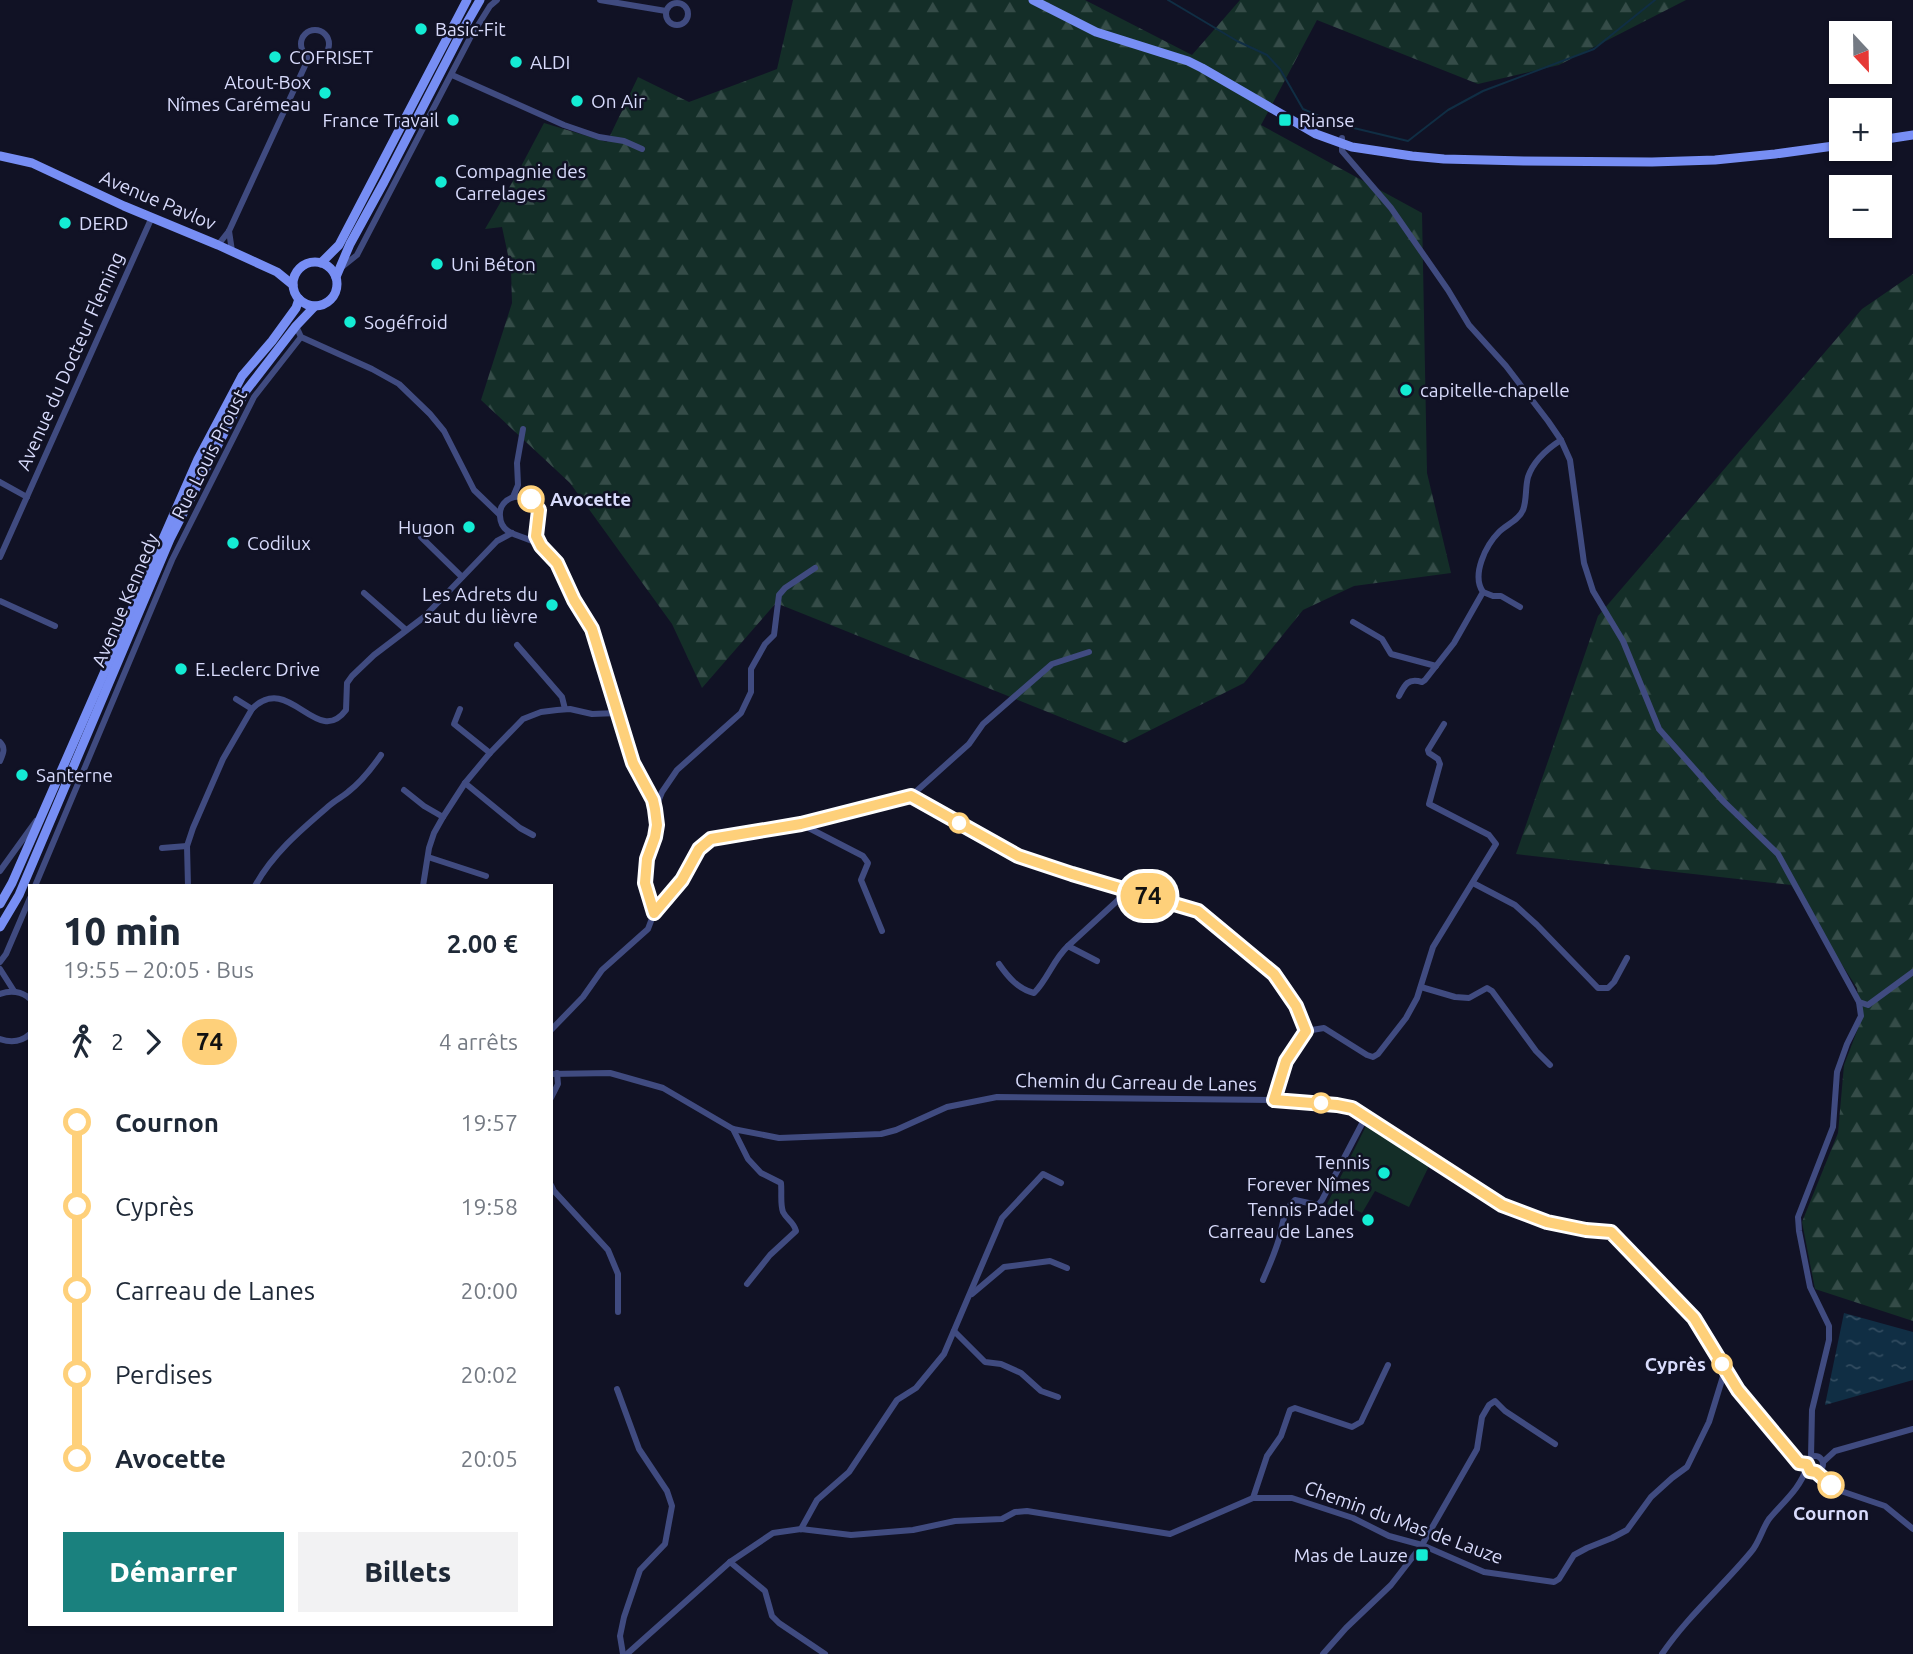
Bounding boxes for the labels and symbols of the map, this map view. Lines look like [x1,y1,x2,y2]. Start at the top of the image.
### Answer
place label: Basic-Fit [435,18,506,40]
marker: Basic-Fit [413,21,429,37]
north arrow [1829,21,1892,84]
place label: COFRISET [289,46,374,68]
marker: COFRISET [267,49,283,65]
place label: ALDI [530,51,570,73]
marker: ALDI [508,54,524,70]
place label: Atout-Box Nîmes Carémeau [167,71,311,115]
marker: Atout-Box Nîmes Carémeau [317,85,333,101]
place label: On Air [591,90,645,112]
marker: On Air [569,93,585,109]
place label: France Travail [322,109,439,131]
place label: Rianse [1299,109,1355,131]
marker: France Travail [445,112,461,128]
marker: Rianse [1277,112,1293,128]
place label: Compagnie des Carrelages [455,160,586,204]
street label: Avenue Pavlov [97,166,219,234]
marker: Compagnie des Carrelages [433,174,449,190]
place label: DERD [79,212,128,234]
marker: DERD [57,215,73,231]
street label: Avenue du Docteur Fleming [12,248,128,474]
place label: Uni Béton [451,253,536,275]
marker: Uni Béton [429,256,445,272]
place label: Sogéfroid [364,311,448,333]
marker: Sogéfroid [342,314,358,330]
place label: capitelle-chapelle [1420,379,1570,401]
marker: capitelle-chapelle [1398,382,1414,398]
street label: Rue Louis Proust [167,385,251,523]
marker: Avocette [518,486,544,512]
place label: Avocette [550,488,631,510]
place label: Hugon [398,516,455,538]
marker: Hugon [461,519,477,535]
street label: Avenue Kennedy [87,530,163,670]
place label: Codilux [247,532,311,554]
marker: Codilux [225,535,241,551]
place label: Les Adrets du saut du lièvre [422,583,538,627]
marker: Les Adrets du saut du lièvre [544,597,560,613]
place label: E.Leclerc Drive [195,658,320,680]
marker: E.Leclerc Drive [173,661,189,677]
place label: Santerne [36,764,113,786]
marker: Santerne [14,767,30,783]
unlabelled marker [949,813,969,833]
line badge: 74 [1116,873,1180,919]
street label: Chemin du Carreau de Lanes [1015,1069,1257,1095]
unlabelled marker [1311,1093,1331,1113]
place label: Tennis Forever Nîmes [1247,1151,1370,1195]
marker: Tennis Forever Nîmes [1376,1165,1392,1181]
place label: Tennis Padel Carreau de Lanes [1208,1198,1354,1242]
marker: Tennis Padel Carreau de Lanes [1360,1212,1376,1228]
place label: Cyprès [1645,1353,1706,1375]
marker: Cyprès [1712,1354,1732,1374]
marker: Cournon [1818,1472,1844,1498]
street label: Chemin du Mas de Lauze [1302,1475,1506,1569]
place label: Cournon [1793,1502,1869,1524]
place label: Mas de Lauze [1294,1544,1408,1566]
marker: Mas de Lauze [1414,1547,1430,1563]

